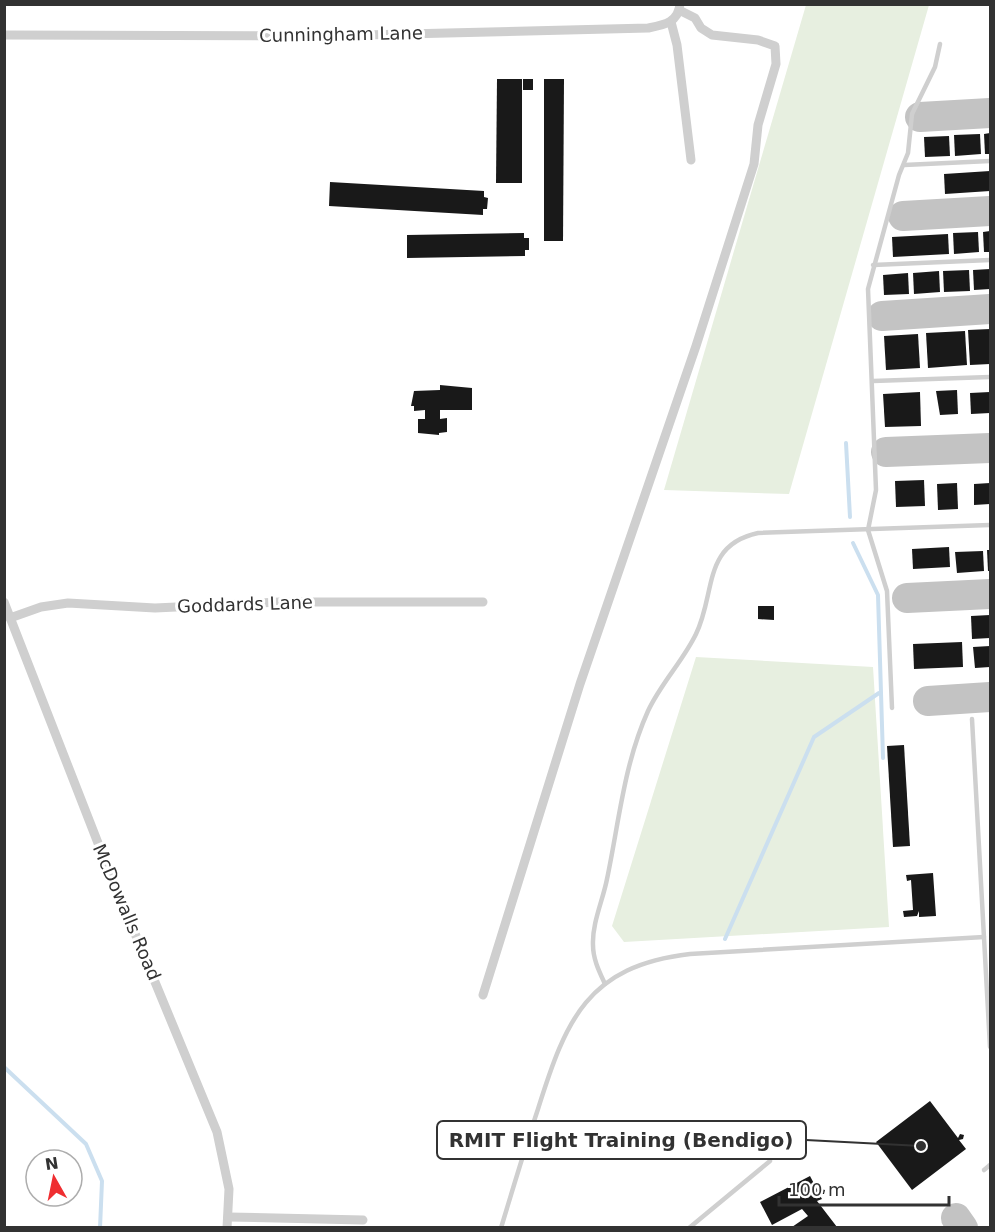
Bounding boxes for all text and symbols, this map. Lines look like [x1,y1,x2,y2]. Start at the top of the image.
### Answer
street label: Cunningham Lane [259,22,423,46]
street label: Goddards Lane [177,591,313,617]
street label: McDowalls Road [89,841,165,983]
callout: RMIT Flight Training (Bendigo) [437,1121,806,1159]
text: RMIT Flight Training (Bendigo) [449,1128,793,1152]
north arrow [24,1148,84,1208]
text: N [44,1153,60,1174]
scale bar [779,1169,948,1207]
text: 100 m [788,1179,846,1200]

